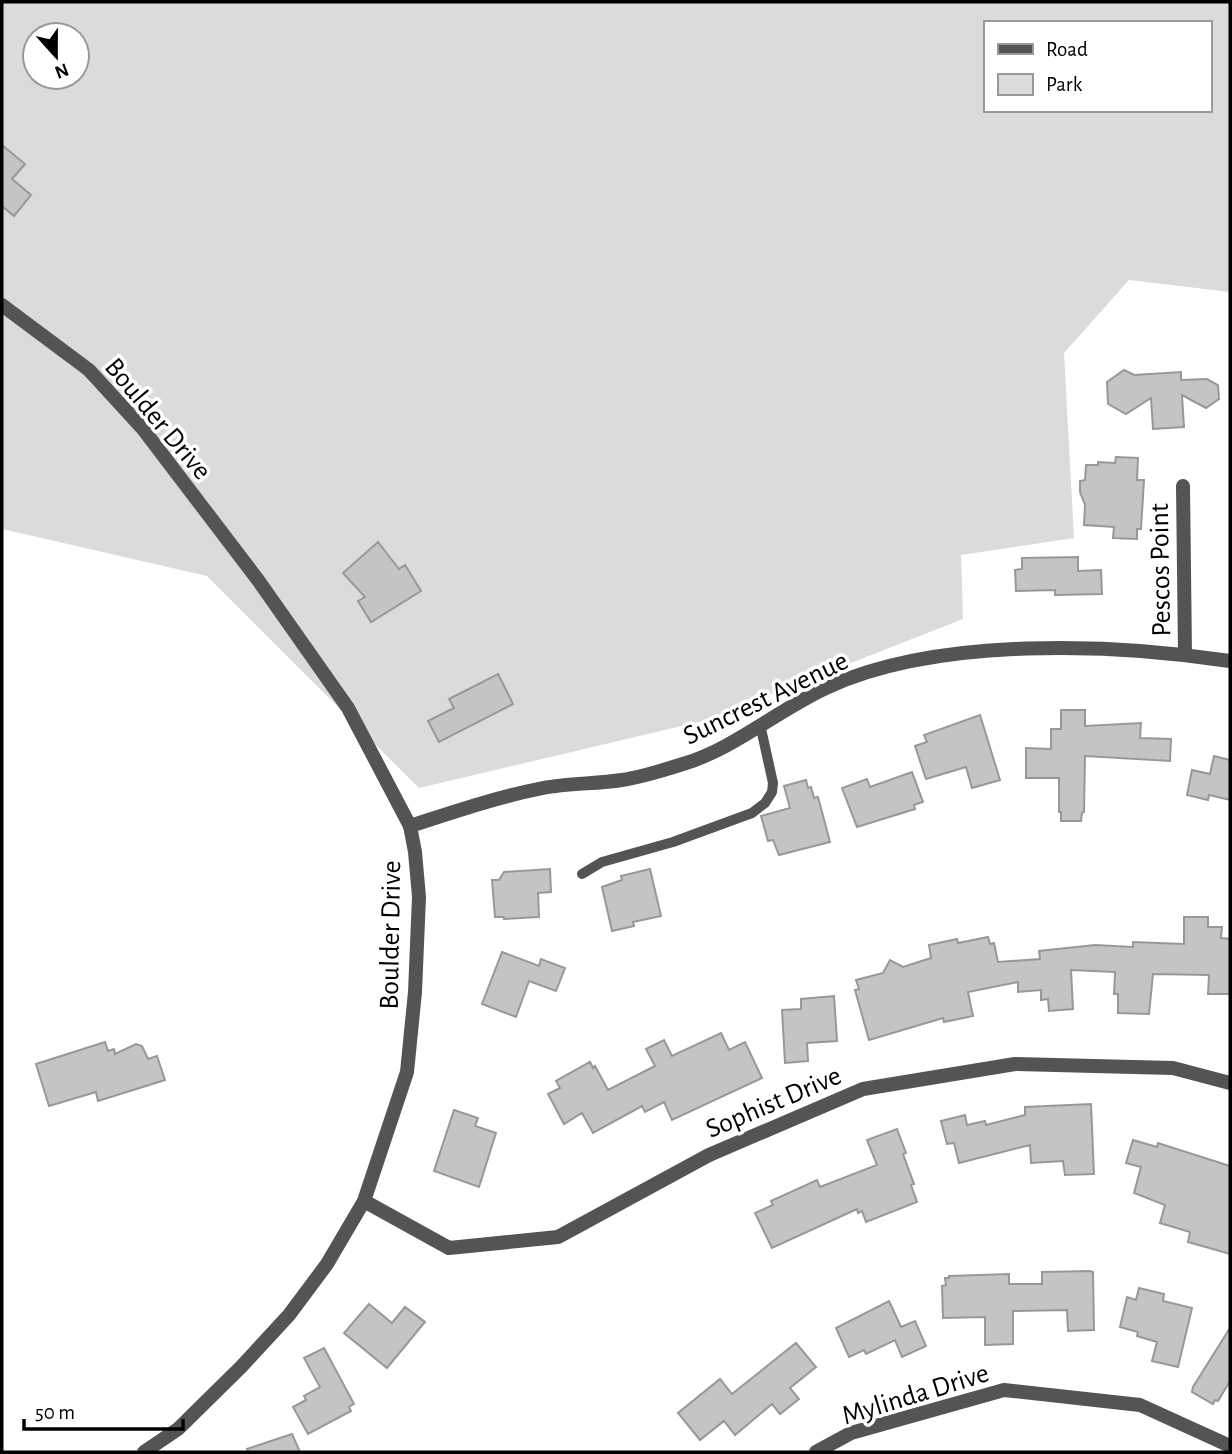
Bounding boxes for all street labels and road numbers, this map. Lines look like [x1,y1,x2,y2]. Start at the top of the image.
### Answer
street label: Boulder Drive [99,353,216,485]
street label: Pescos Point [1146,503,1176,637]
street label: Suncrest Avenue [679,647,853,751]
street label: Boulder Drive [376,860,406,1010]
street label: Sophist Drive [702,1062,846,1144]
street label: Mylinda Drive [839,1359,992,1431]

